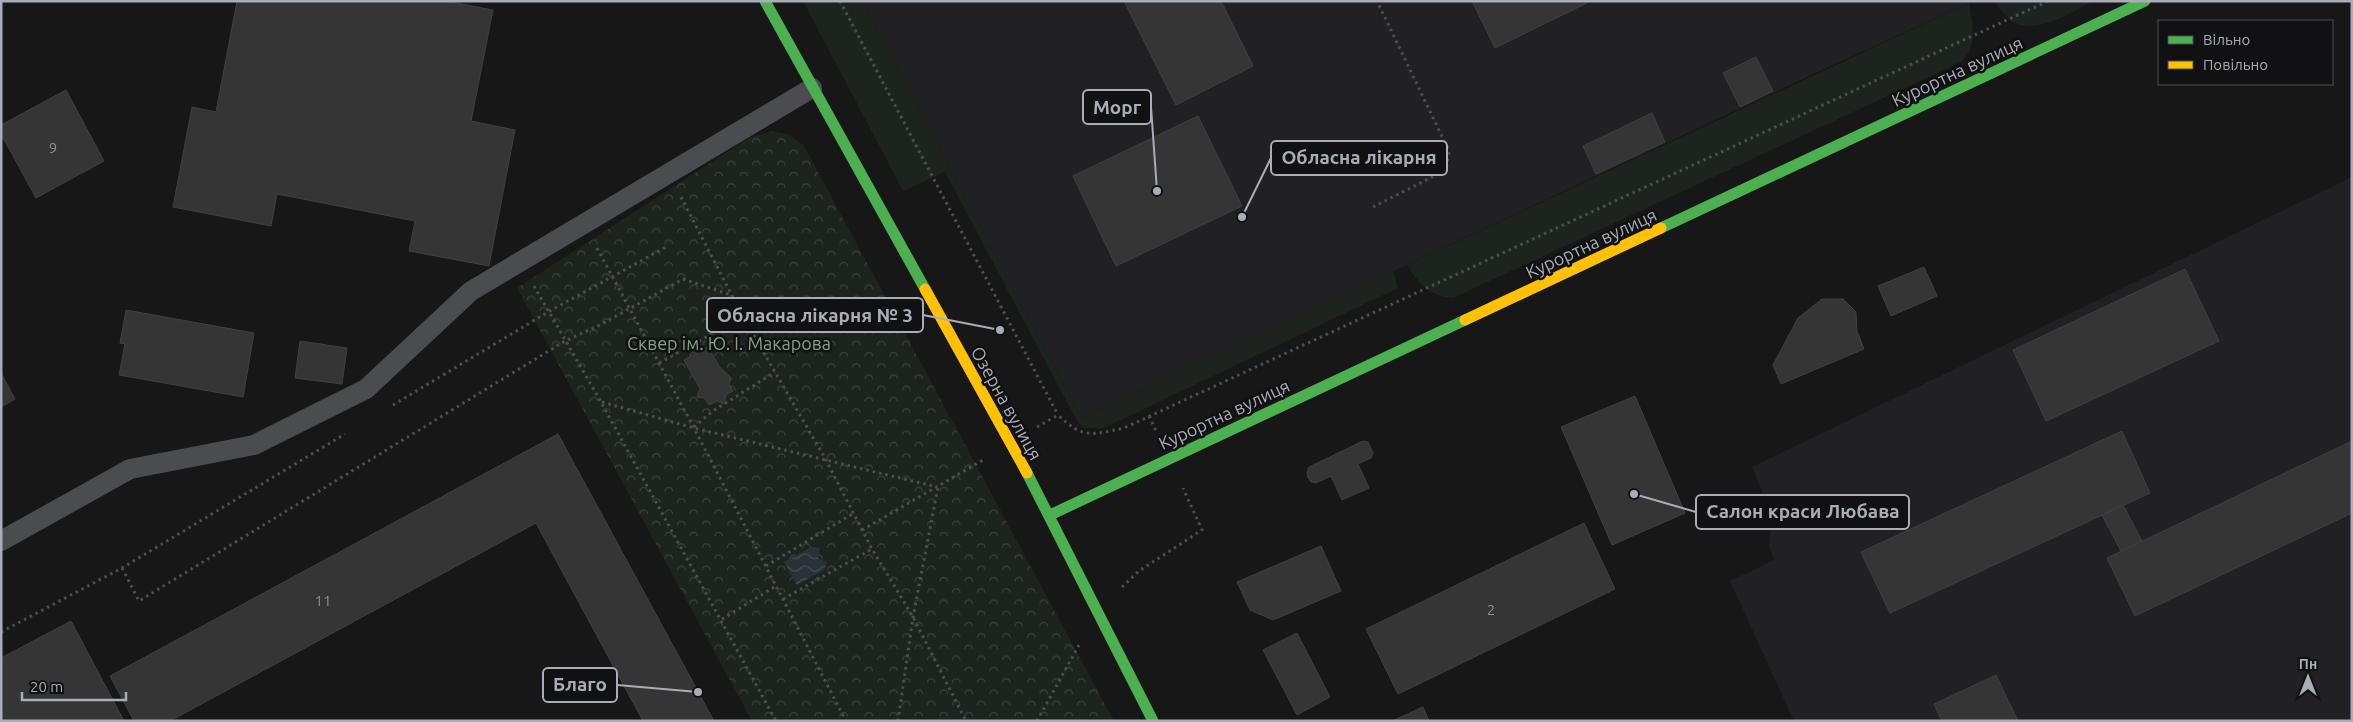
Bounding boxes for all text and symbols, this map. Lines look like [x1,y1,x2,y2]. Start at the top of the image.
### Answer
legend [2158,20,2333,85]
text: Вільно [2203,31,2250,48]
street label: Курортна вулиця [1888,32,2026,110]
text: Повільно [2203,56,2268,73]
callout: Морг [1083,90,1151,124]
text: Морг [1093,96,1142,118]
house number: 9 [49,139,57,156]
callout: Обласна лікарня [1271,141,1447,175]
text: Обласна лікарня [1281,146,1437,168]
street label: Курортна вулиця [1522,204,1660,282]
callout: Обласна лікарня № 3 [707,298,923,332]
text: Обласна лікарня № 3 [717,304,913,326]
park label: Сквер ім. Ю. І. Макарова [627,333,831,353]
street label: Озерна вулиця [968,343,1046,463]
street label: Курортна вулиця [1155,375,1293,453]
callout: Салон краси Любава [1696,495,1909,529]
text: Салон краси Любава [1706,500,1900,522]
house number: 11 [315,592,331,609]
house number: 2 [1487,601,1495,618]
north arrow [2283,652,2333,702]
text: Пн [2299,656,2317,672]
callout: Благо [543,668,617,702]
scale bar [22,670,126,702]
text: Благо [553,673,607,695]
text: 20 m [30,678,63,695]

